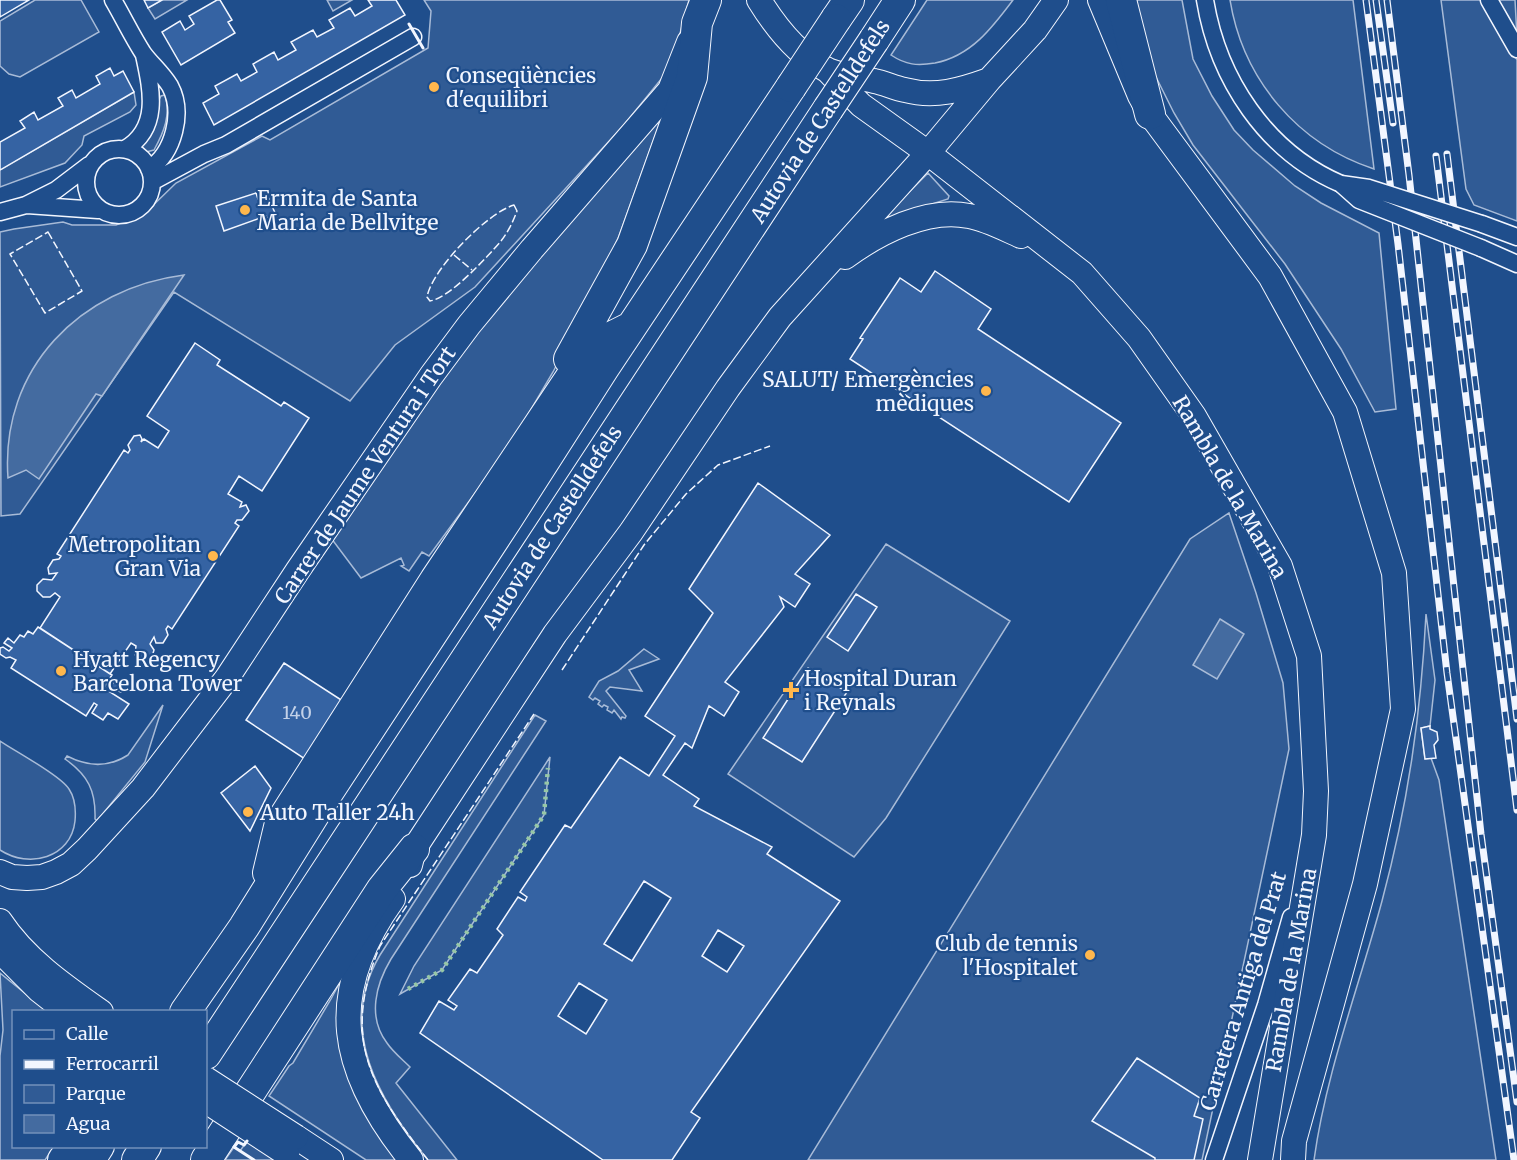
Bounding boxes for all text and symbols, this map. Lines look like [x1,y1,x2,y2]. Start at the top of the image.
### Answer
street label: Autovia de Castelldefels [743,14,896,229]
place label: Conseqüències d'equilibri [446,62,596,113]
marker: Conseqüències d'equilibri [427,80,441,94]
place label: Ermita de Santa Maria de Bellvitge [257,185,438,236]
marker: Ermita de Santa Maria de Bellvitge [238,203,252,217]
street label: Carrer de Jaume Ventura i Tort [268,341,462,609]
place label: SALUT/ Emergències mèdiques [762,366,974,417]
marker: SALUT/ Emergències mèdiques [979,384,993,398]
street label: Rambla de la Marina [1167,391,1293,583]
street label: Autovia de Castelldefels [475,420,628,635]
place label: Metropolitan Gran Via [68,531,201,582]
marker: Metropolitan Gran Via [206,549,220,563]
place label: Hyatt Regency Barcelona Tower [73,646,242,697]
marker: Hyatt Regency Barcelona Tower [54,664,68,678]
place label: Hospital Duran i Reynals [804,665,957,716]
marker: Hospital Duran i Reynals [782,681,800,699]
house number: 140 [282,701,312,724]
place label: Auto Taller 24h [259,799,415,826]
marker: Auto Taller 24h [241,805,255,819]
street label: Rambla de la Marina [1260,866,1322,1074]
street label: Carretera Antiga del Prat [1194,868,1292,1114]
place label: Club de tennis l'Hospitalet [935,930,1078,981]
marker: Club de tennis l'Hospitalet [1083,948,1097,962]
legend [12,1010,207,1148]
text: Calle [66,1022,108,1045]
text: Ferrocarril [66,1052,159,1075]
text: Parque [66,1082,126,1105]
text: Agua [65,1112,111,1135]

